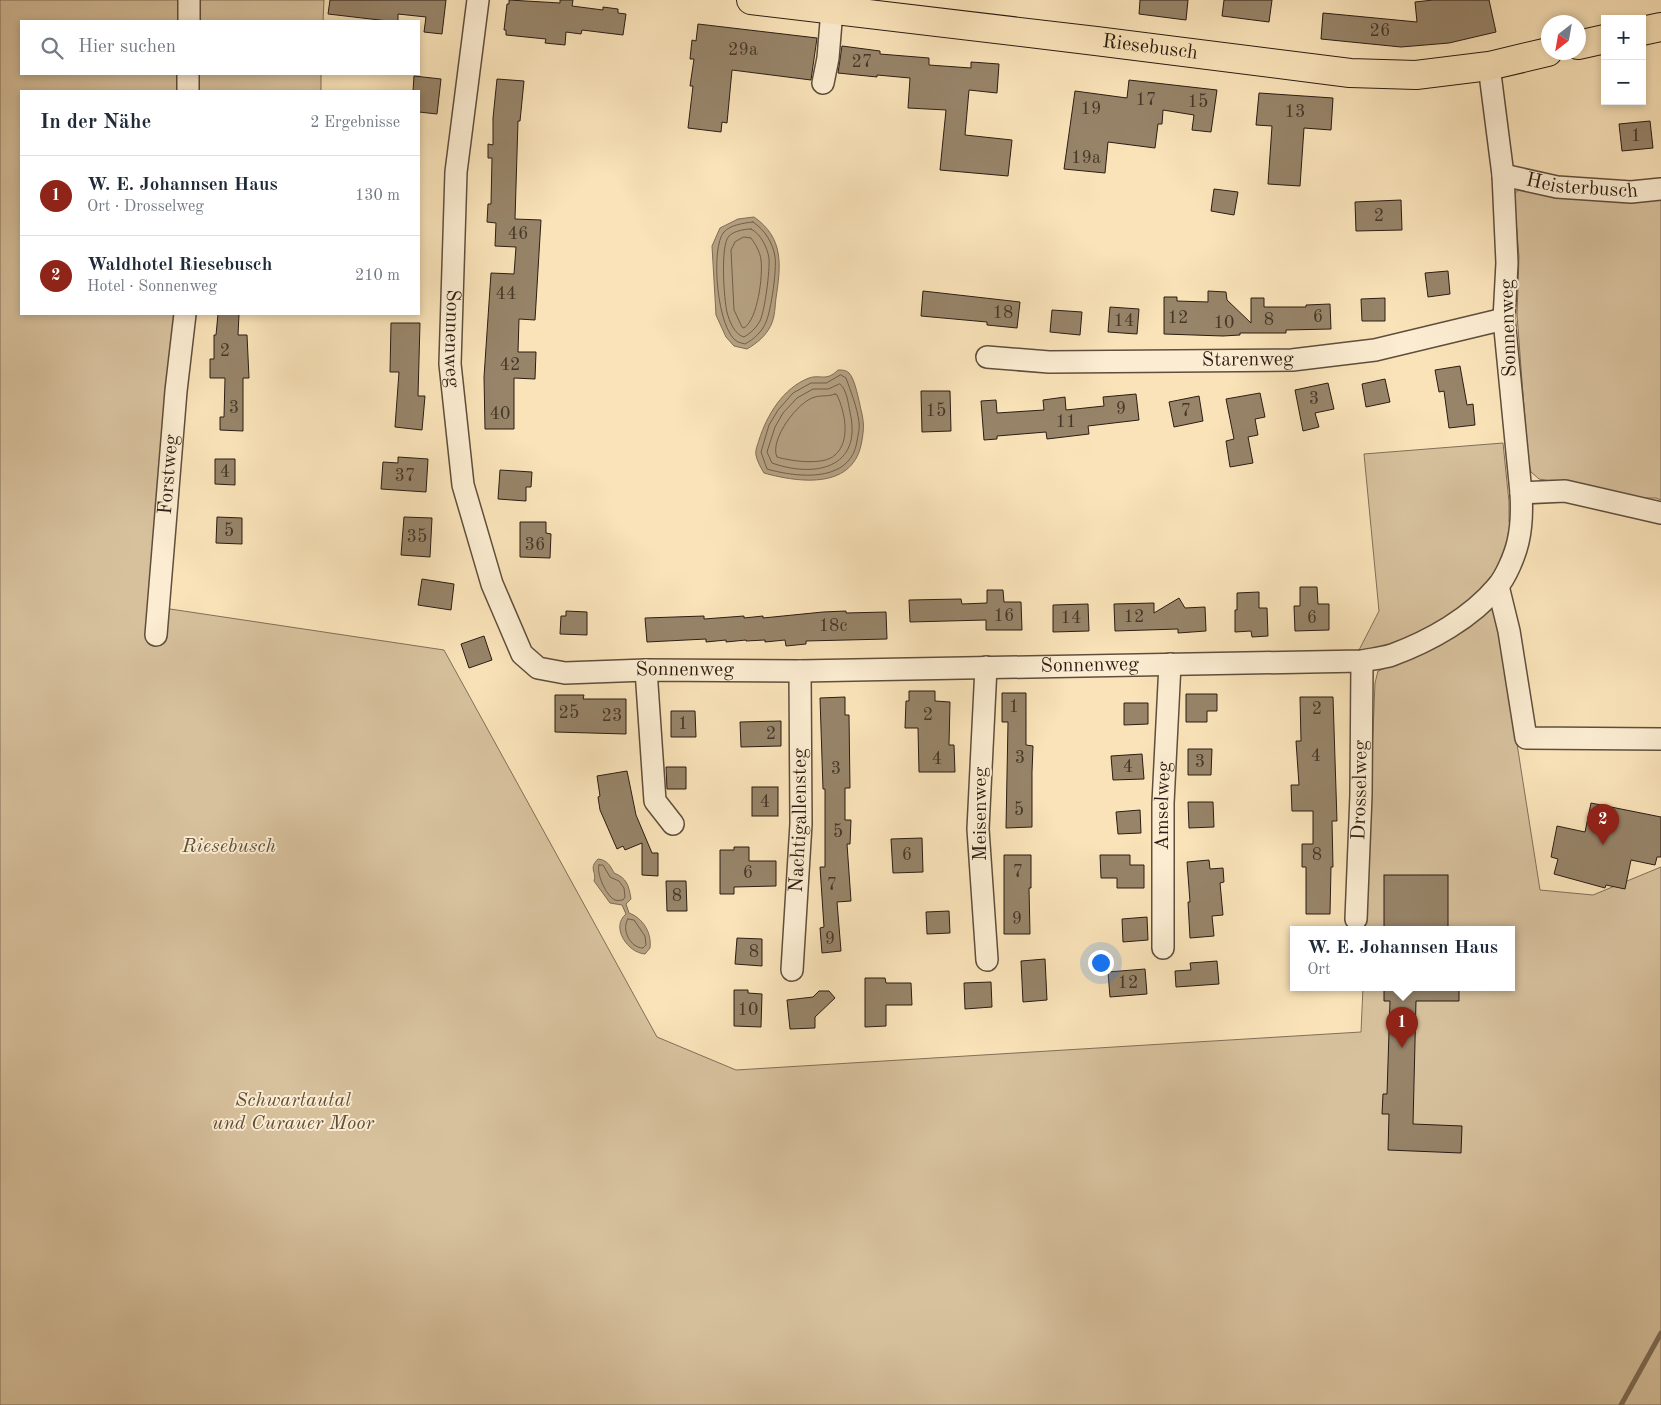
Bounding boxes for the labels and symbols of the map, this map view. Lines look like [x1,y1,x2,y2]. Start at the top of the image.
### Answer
north arrow [1541,15,1586,60]
house number: 26 [1370,22,1390,40]
street label: Riesebusch [1101,32,1199,64]
house number: 29a [728,41,758,59]
house number: 27 [852,53,872,71]
house number: 17 [1136,91,1156,109]
house number: 15 [1188,93,1208,111]
house number: 19 [1081,100,1101,118]
house number: 13 [1285,103,1305,121]
house number: 1 [1631,127,1641,145]
house number: 19a [1071,149,1101,167]
street label: Heisterbusch [1524,170,1639,202]
house number: 2 [1374,207,1384,225]
house number: 46 [508,225,528,243]
street label: Sonnenweg [1497,278,1521,378]
house number: 44 [496,285,516,303]
street label: Sonnenweg [440,289,463,389]
house number: 18 [993,304,1013,322]
house number: 6 [1313,308,1323,326]
house number: 12 [1168,309,1188,327]
house number: 8 [1264,311,1274,329]
house number: 14 [1114,312,1134,330]
house number: 10 [1214,314,1234,332]
house number: 2 [220,342,230,360]
street label: Starenweg [1202,350,1294,371]
house number: 42 [500,356,520,374]
house number: 3 [1309,390,1319,408]
house number: 3 [229,399,239,417]
house number: 9 [1116,400,1126,418]
house number: 15 [926,402,946,420]
house number: 7 [1181,402,1191,420]
house number: 40 [490,405,510,423]
house number: 11 [1056,413,1076,431]
street label: Forstweg [156,433,182,515]
house number: 4 [220,463,230,481]
house number: 37 [395,467,415,485]
house number: 5 [224,522,234,540]
house number: 35 [407,528,427,546]
house number: 36 [525,536,545,554]
house number: 16 [994,607,1014,625]
house number: 12 [1124,608,1144,626]
house number: 14 [1061,609,1081,627]
house number: 6 [1307,609,1317,627]
house number: 18c [819,617,848,635]
street label: Sonnenweg [1040,655,1139,677]
street label: Sonnenweg [635,660,734,681]
house number: 1 [1009,698,1019,716]
house number: 2 [1312,700,1322,718]
house number: 25 [559,704,579,722]
house number: 2 [923,706,933,724]
house number: 23 [602,707,622,725]
house number: 1 [678,715,688,733]
house number: 2 [766,725,776,743]
street label: Drosselweg [1349,740,1371,841]
house number: 4 [1311,747,1321,765]
street label: Nachtigallensteg [787,748,811,893]
house number: 3 [1015,749,1025,767]
house number: 4 [932,750,942,768]
house number: 3 [1195,753,1205,771]
house number: 4 [1123,758,1133,776]
house number: 3 [831,760,841,778]
street label: Amselweg [1153,761,1175,851]
street label: Meisenweg [971,767,991,861]
house number: 4 [760,793,770,811]
house number: 5 [1014,801,1024,819]
pin: 2 [1587,804,1619,845]
house number: 5 [833,823,843,841]
park label: Riesebusch [181,837,276,857]
house number: 6 [902,846,912,864]
house number: 8 [1312,846,1322,864]
house number: 7 [1013,863,1023,881]
house number: 6 [743,864,753,882]
house number: 7 [827,876,837,894]
house number: 8 [672,887,682,905]
house number: 9 [1012,910,1022,928]
house number: 9 [825,930,835,948]
house number: 8 [749,943,759,961]
your location [1088,950,1114,976]
house number: 12 [1118,974,1138,992]
house number: 10 [738,1001,758,1019]
pin: 1 [1386,1007,1418,1048]
park label: Schwartautal und Curauer Moor [212,1091,374,1134]

